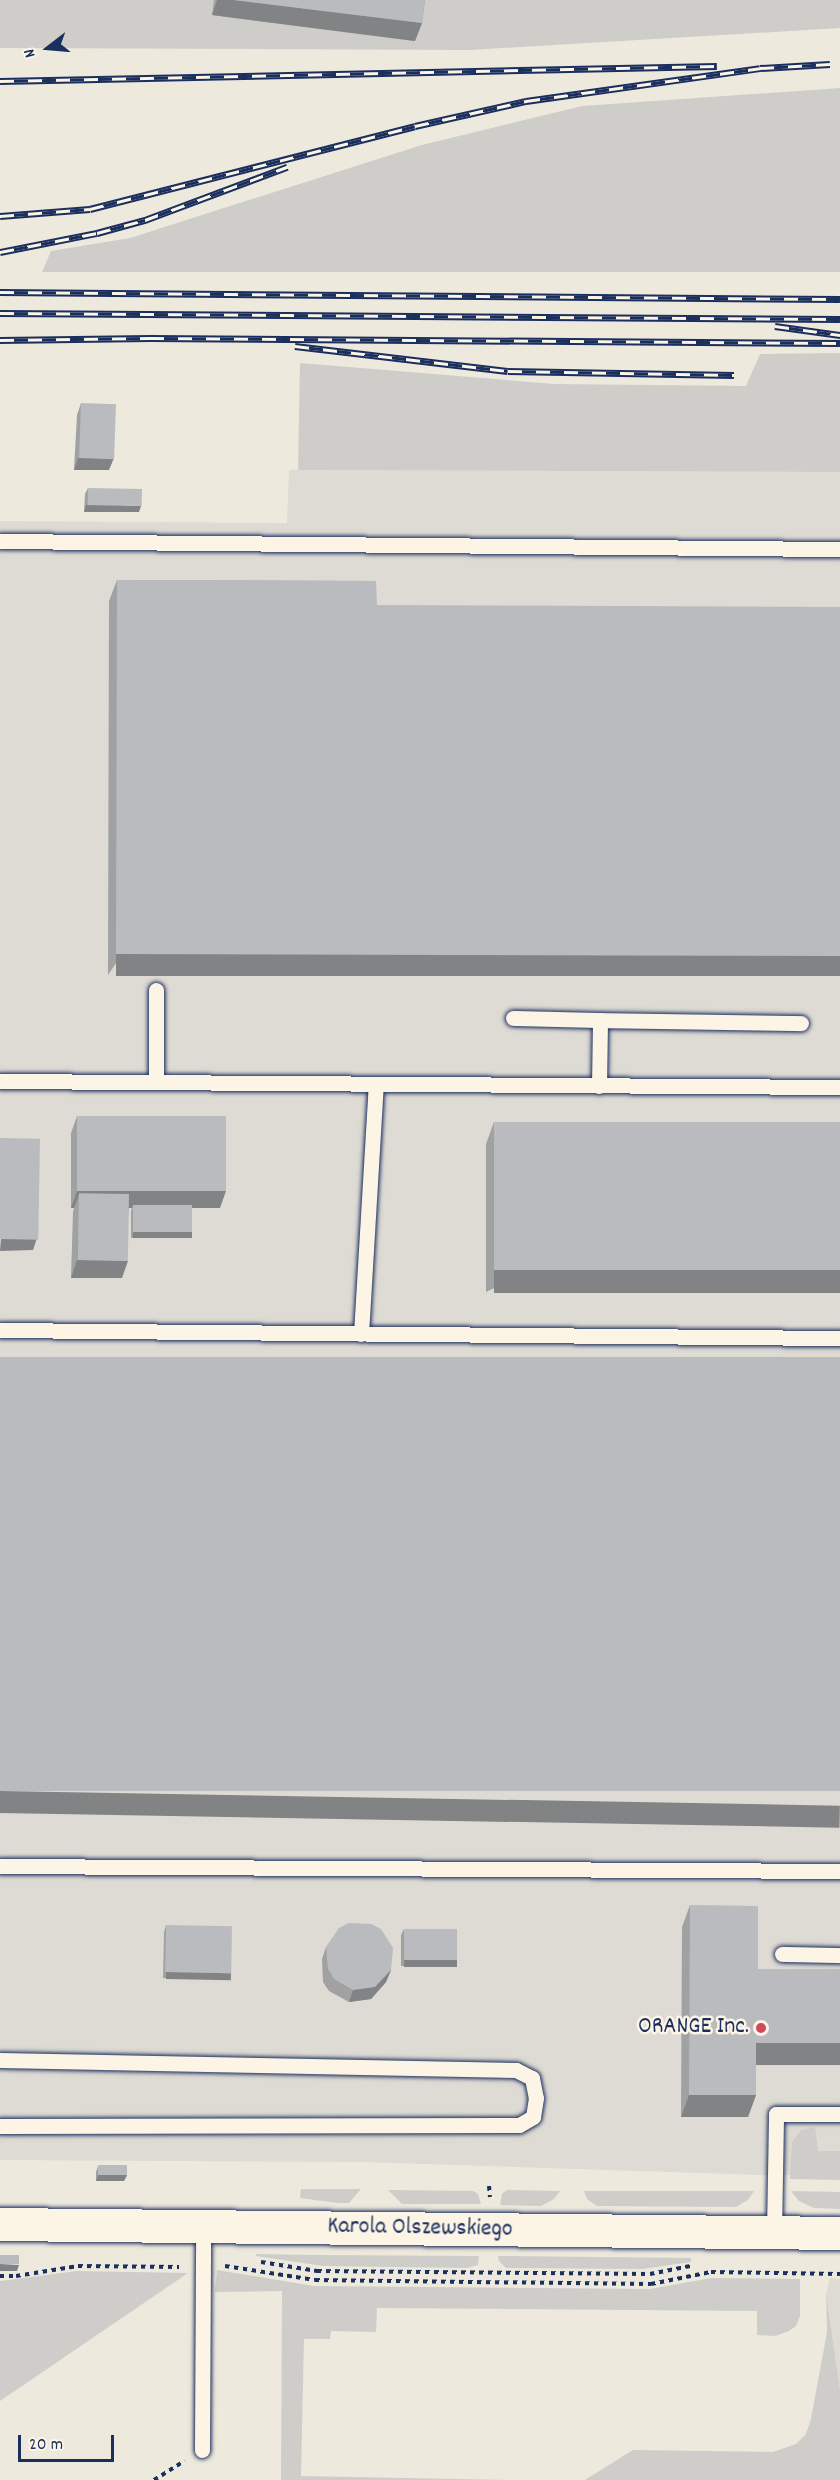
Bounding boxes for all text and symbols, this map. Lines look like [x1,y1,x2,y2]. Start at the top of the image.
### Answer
north arrow [18,18,78,78]
text: N [18,46,42,60]
place label: ORANGE Inc. [638,2014,749,2042]
marker: ORANGE Inc. [754,2021,768,2035]
street label: Karola Olszewskiego [327,2213,513,2245]
scale bar [21,2423,117,2461]
text: 20 m [29,2433,63,2458]

